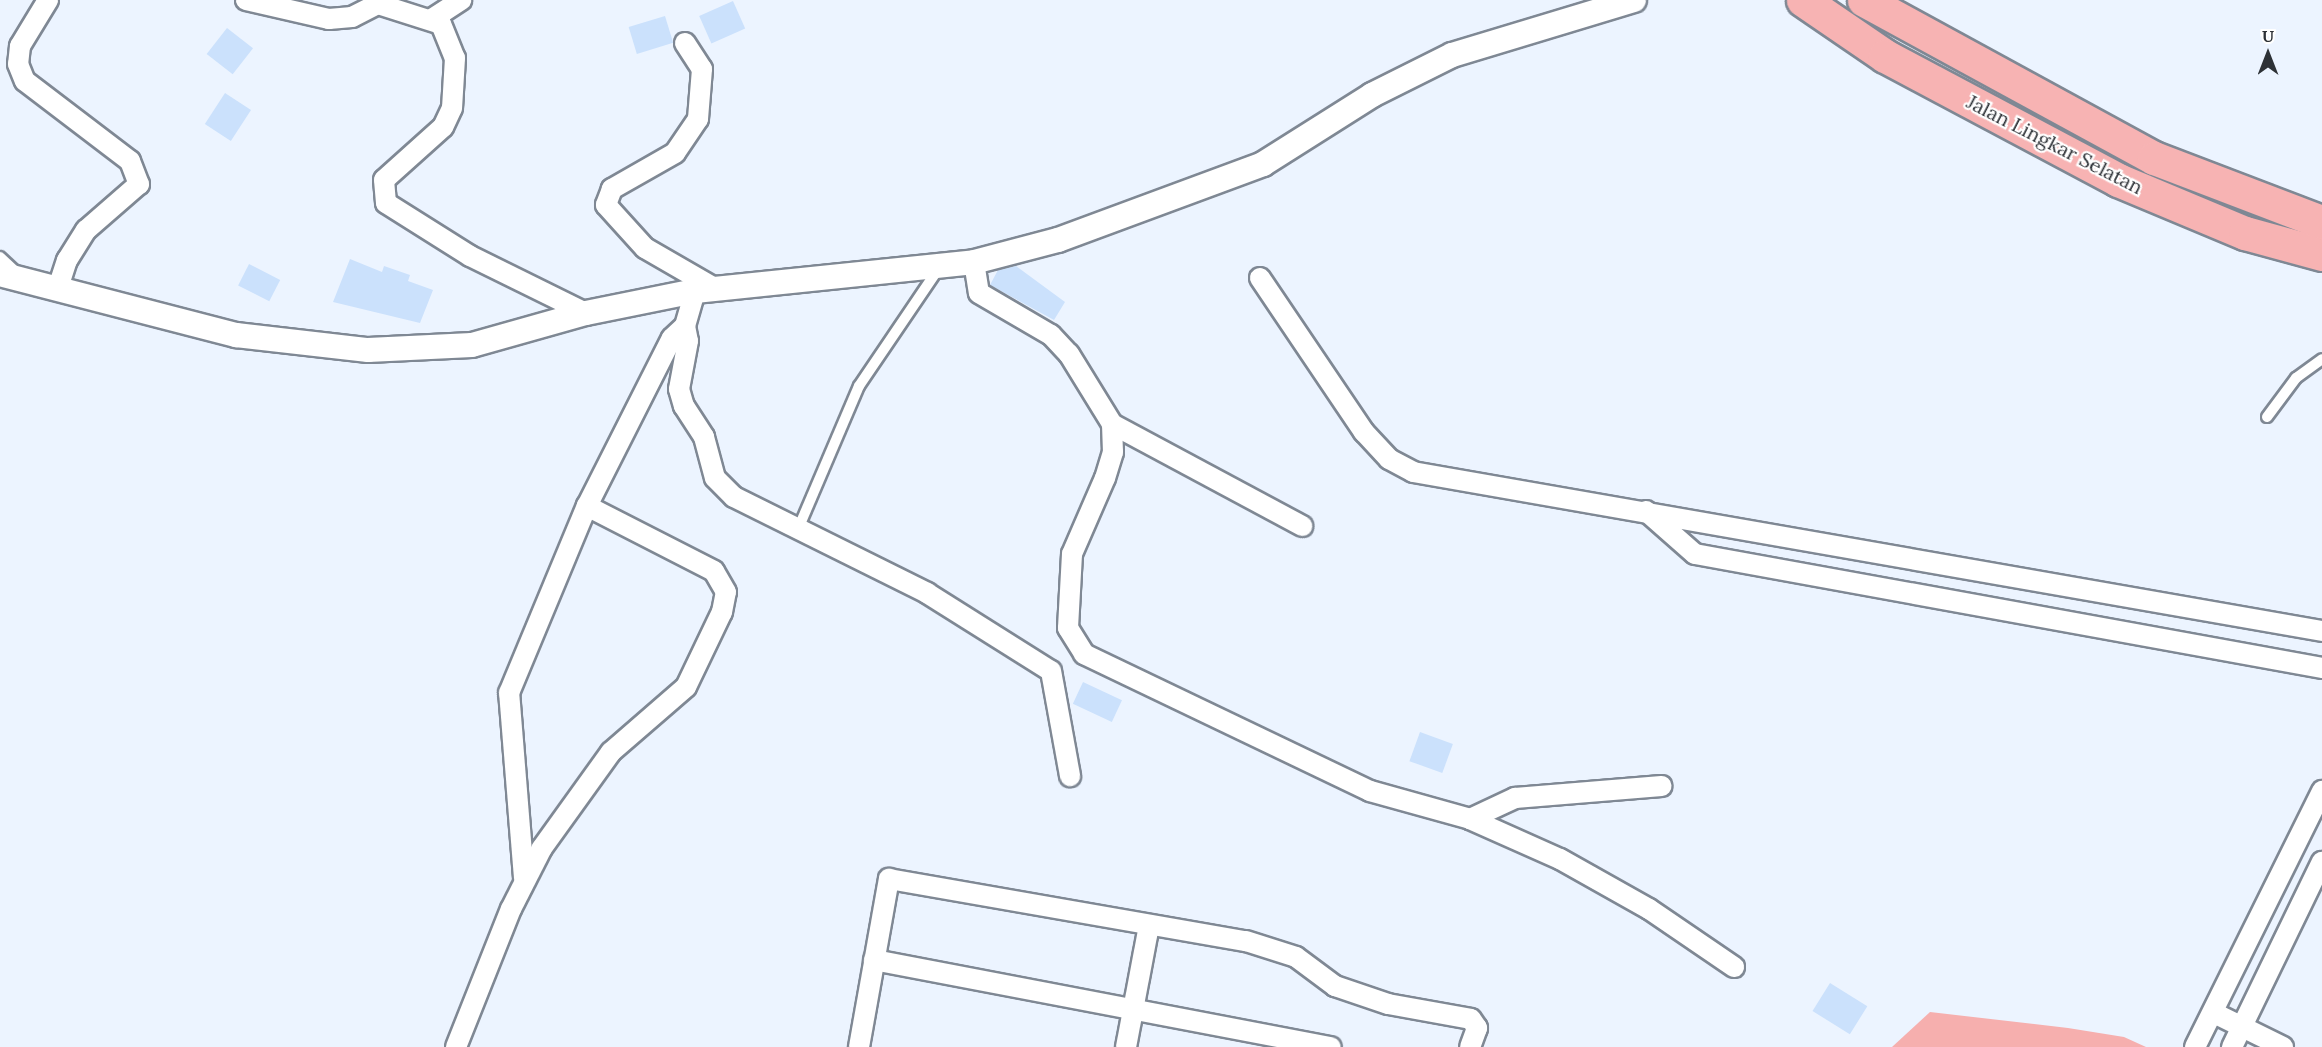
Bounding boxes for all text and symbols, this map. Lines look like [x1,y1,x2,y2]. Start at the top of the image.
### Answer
north arrow [2238,24,2298,84]
text: U [2262,26,2274,46]
street label: Jalan Lingkar Selatan [1963,89,2147,199]

